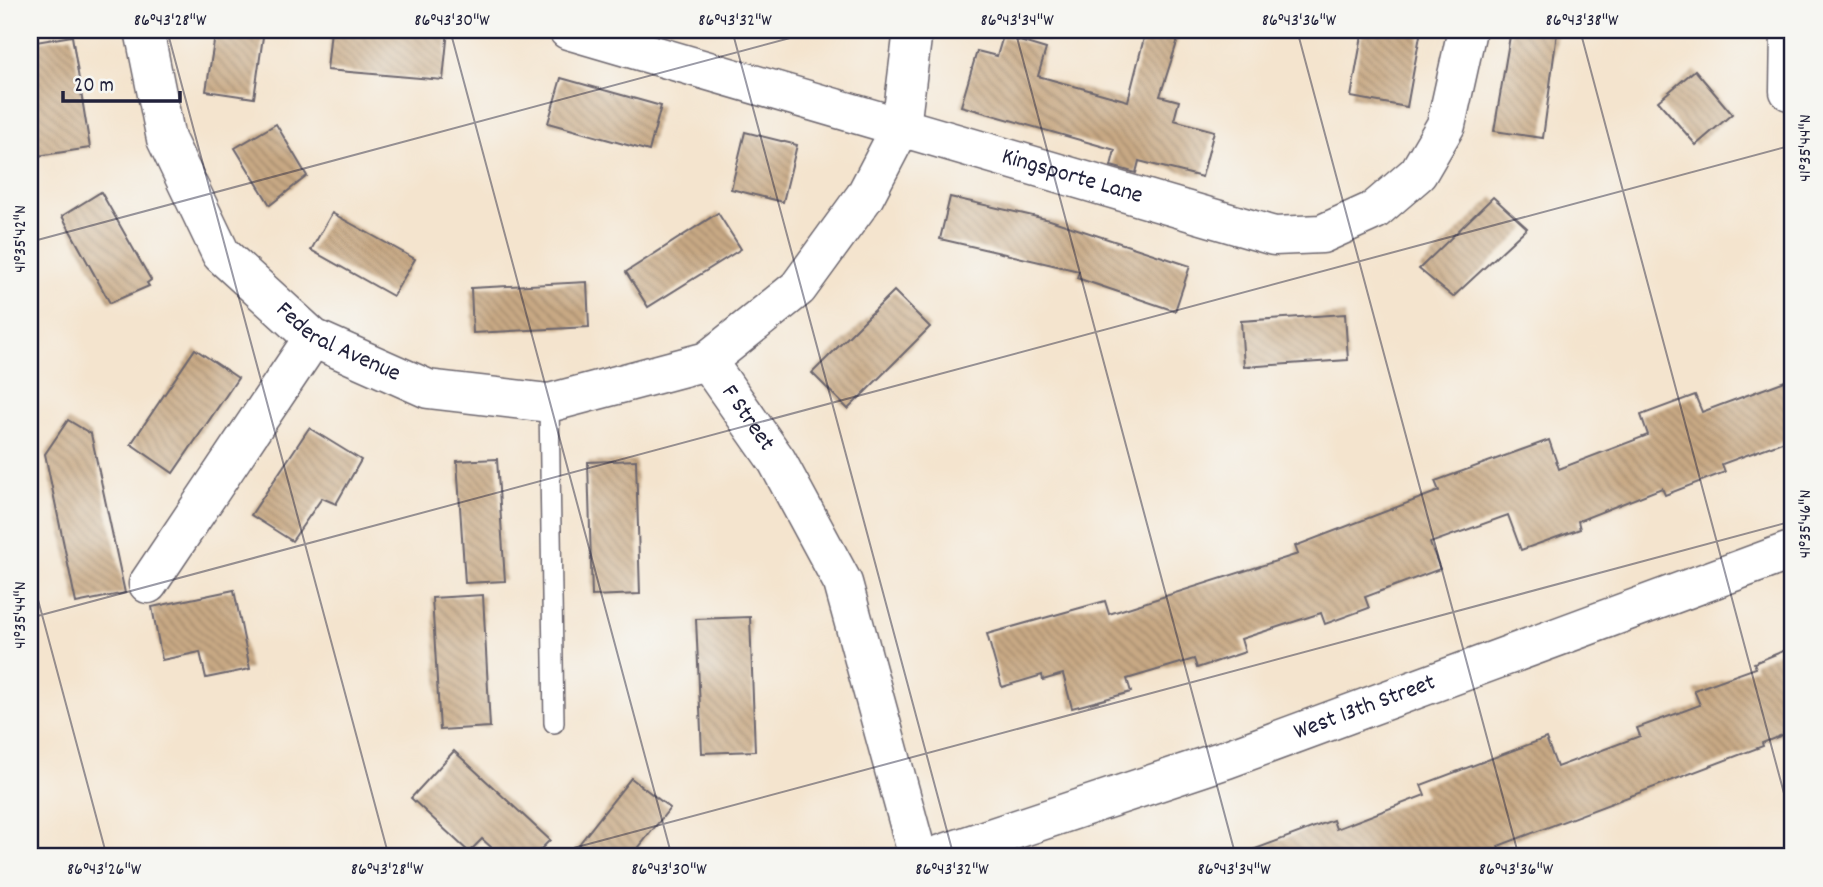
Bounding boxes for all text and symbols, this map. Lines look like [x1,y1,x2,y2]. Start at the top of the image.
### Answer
text: 86°43'28"W [134,9,207,34]
text: 86°43'30"W [414,9,490,34]
text: 86°43'32"W [698,9,772,34]
text: 86°43'34"W [980,9,1054,34]
text: 86°43'36"W [1262,9,1337,34]
text: 86°43'38"W [1546,9,1619,34]
scale bar [63,60,180,104]
text: 20 m [74,72,114,102]
text: 41°35'44"N [1794,114,1819,182]
street label: Kingsporte Lane [997,140,1147,214]
text: 41°35'42"N [9,205,34,273]
street label: Federal Avenue [267,294,406,392]
street label: F Street [712,378,783,459]
text: 41°35'46"N [1794,490,1819,558]
text: 41°35'44"N [9,581,34,649]
street label: West 13th Street [1289,666,1441,750]
text: 86°43'26"W [67,858,142,883]
text: 86°43'28"W [351,858,424,883]
text: 86°43'30"W [631,858,707,883]
text: 86°43'32"W [915,858,989,883]
text: 86°43'34"W [1197,858,1271,883]
text: 86°43'36"W [1479,858,1554,883]

